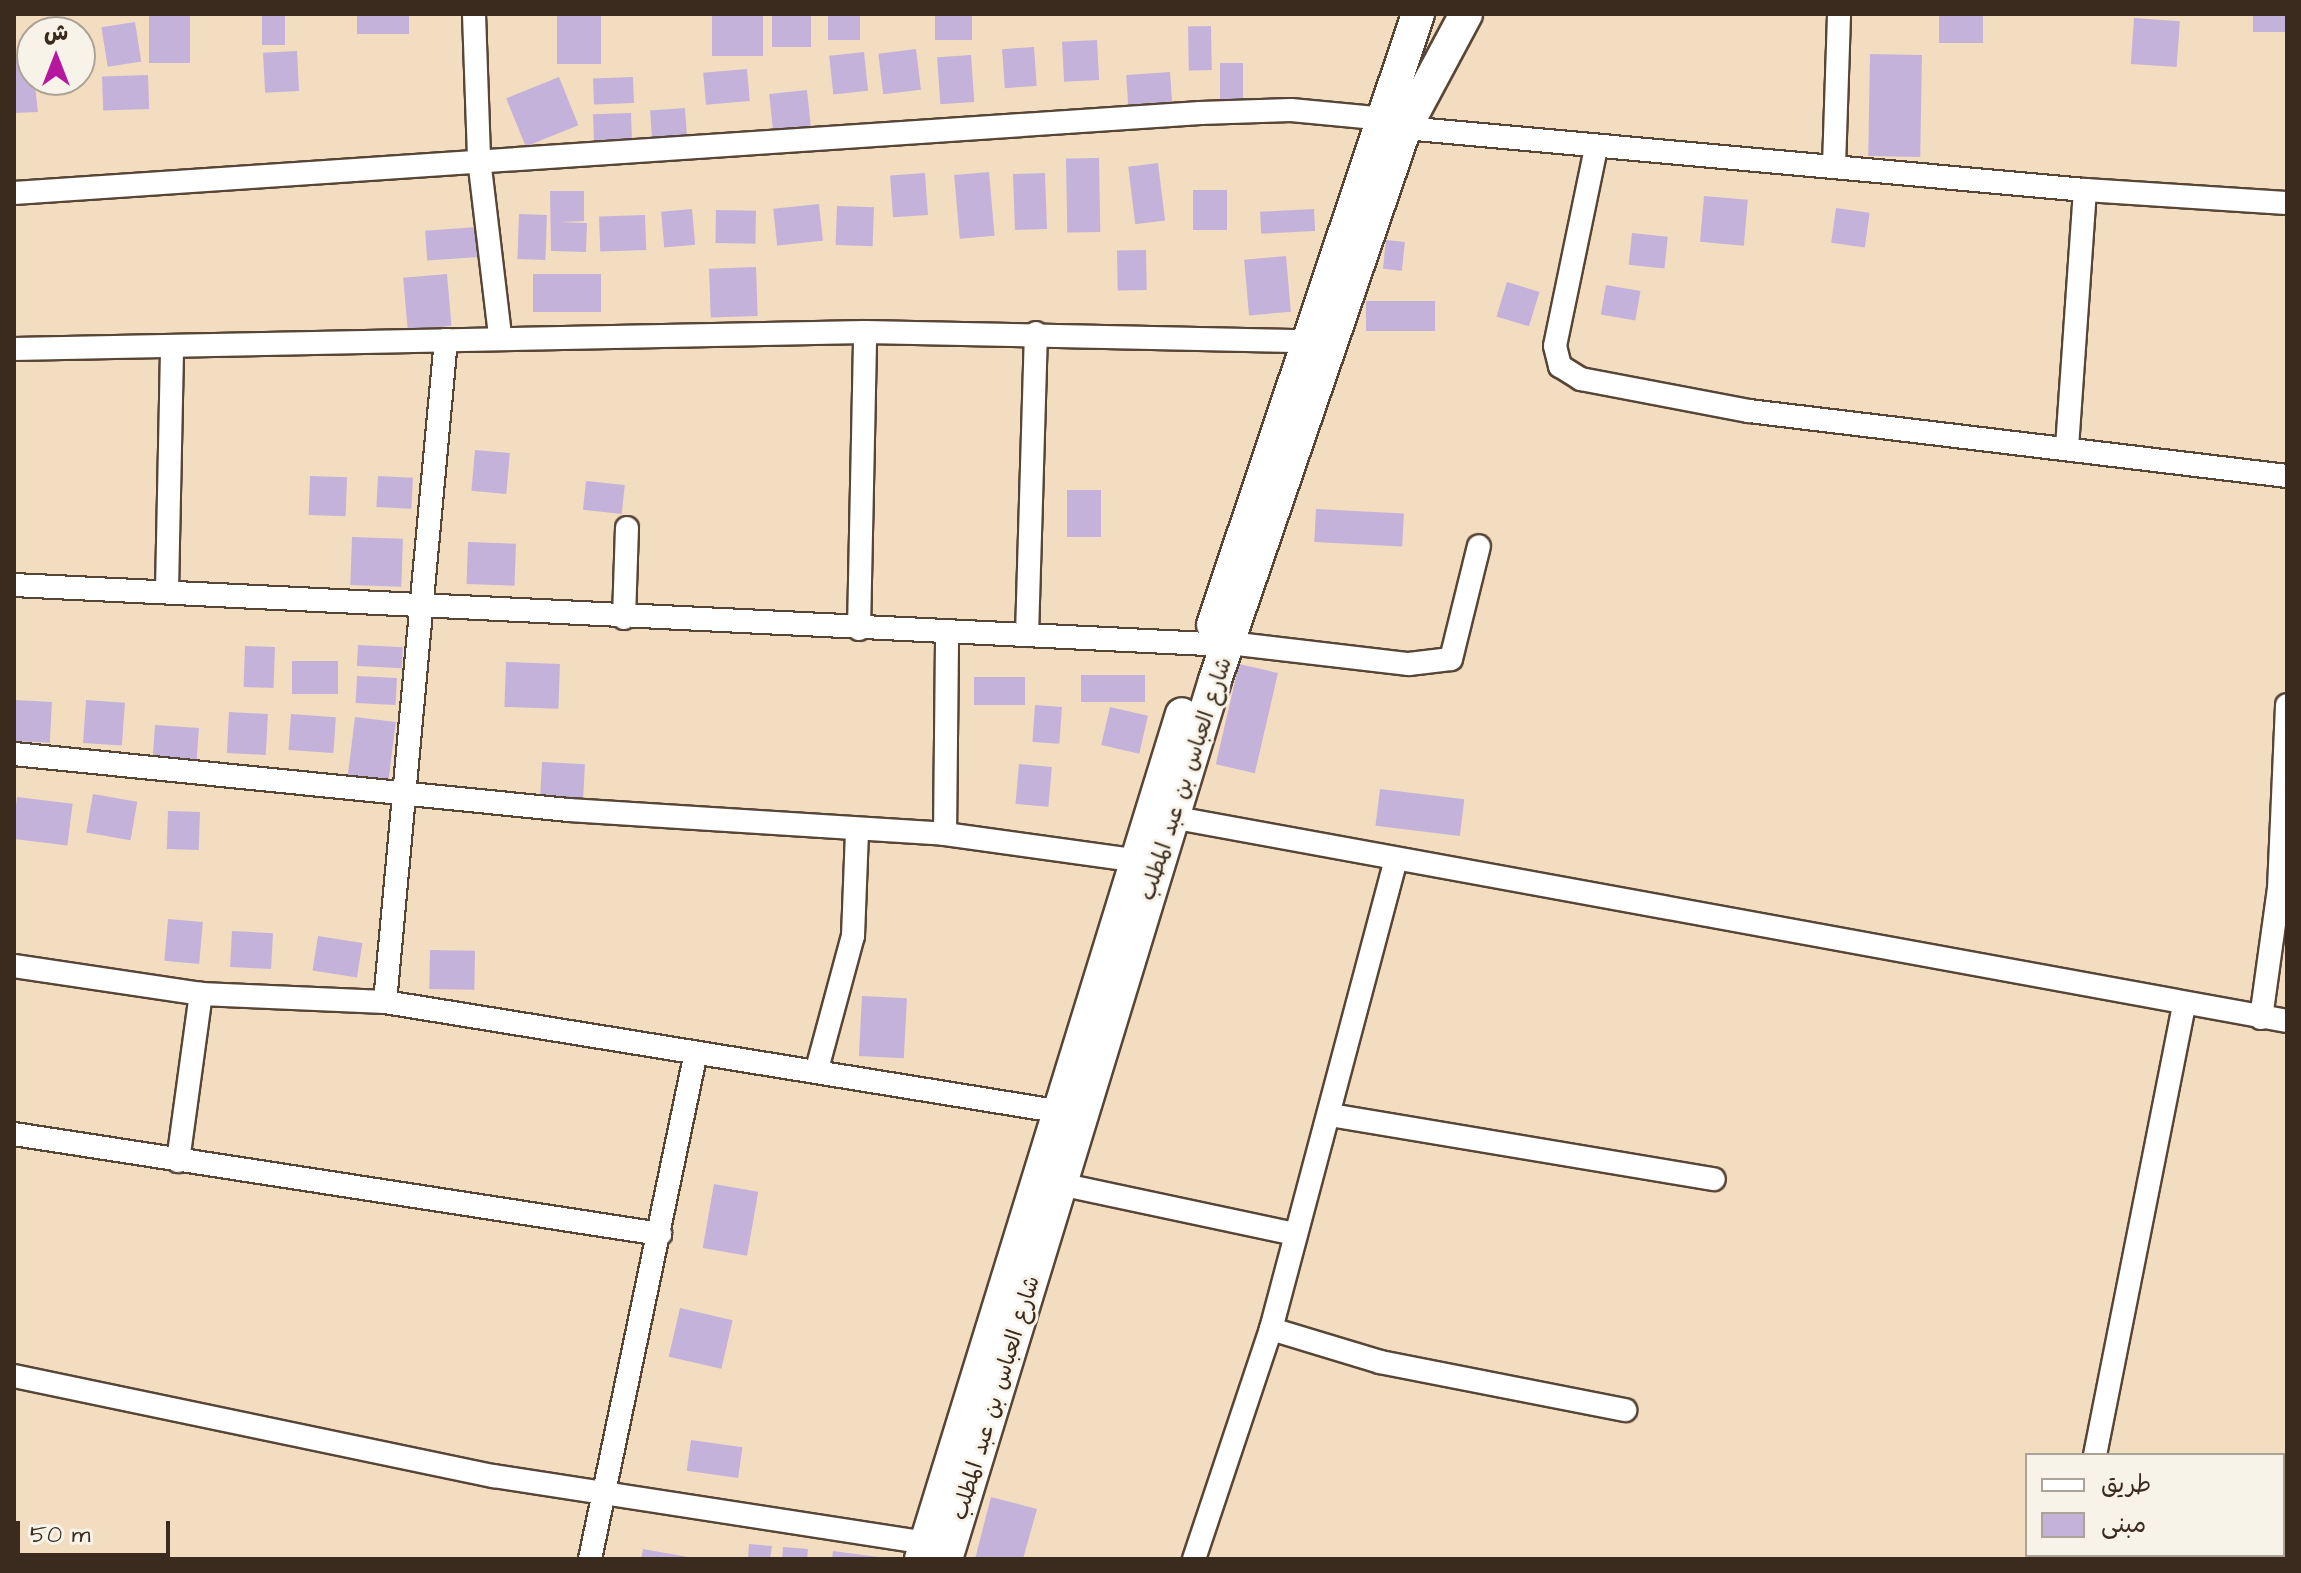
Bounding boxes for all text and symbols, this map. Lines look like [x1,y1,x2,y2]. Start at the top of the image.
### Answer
north arrow [16,16,96,96]
text: ش [44,18,68,49]
street label: شارع العباس بن عبد المطلب [1134,654,1238,904]
street label: شارع العباس بن عبد المطلب [946,1273,1046,1523]
legend [2025,1453,2285,1557]
text: طريق [2101,1468,2151,1502]
scale bar [20,1505,174,1555]
text: مبنى [2101,1508,2146,1542]
text: 50 m [30,1518,90,1552]

